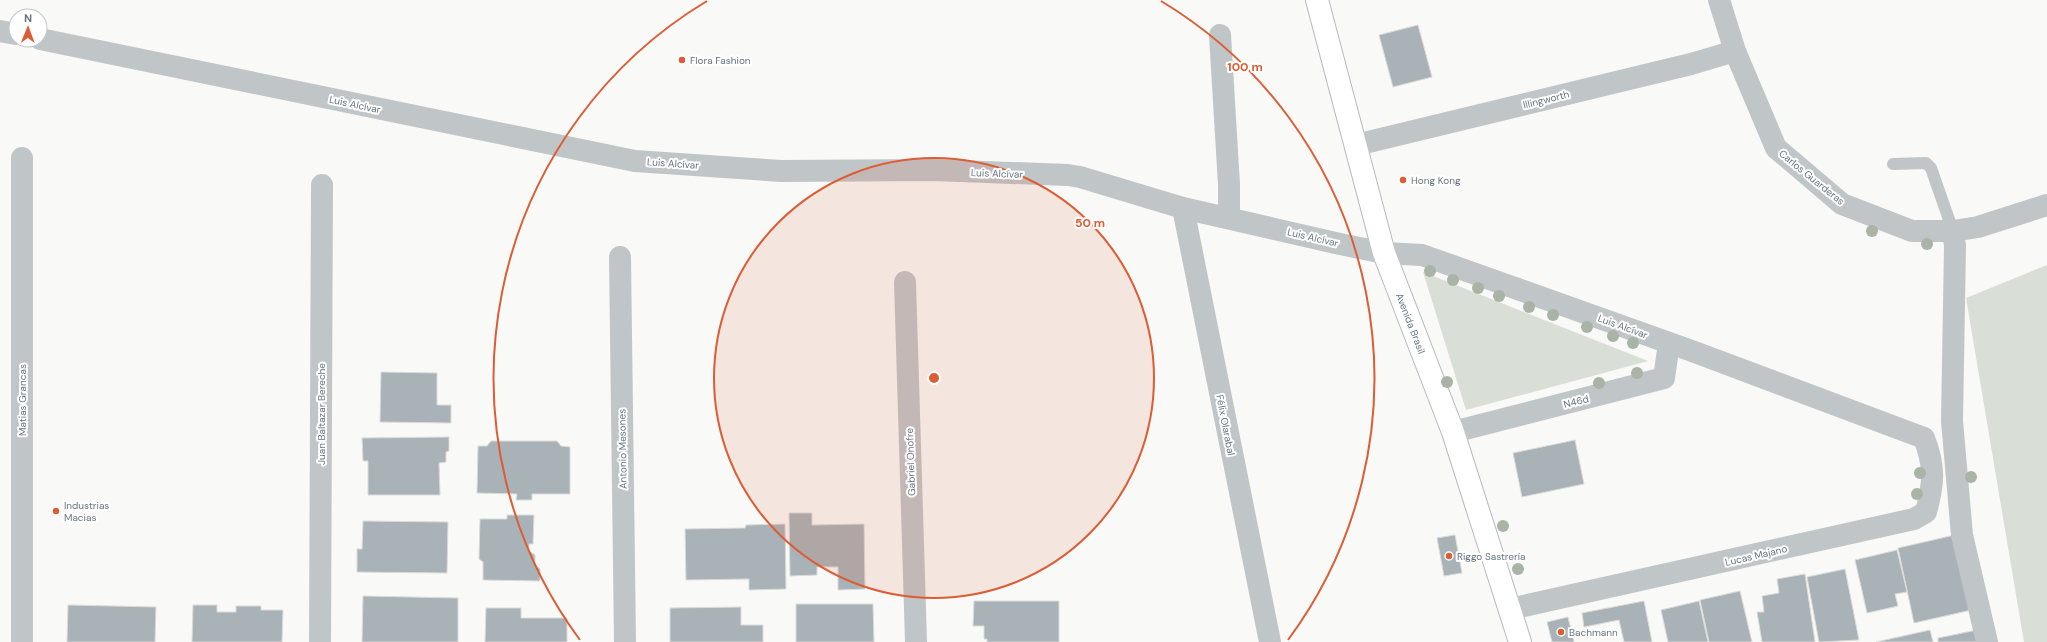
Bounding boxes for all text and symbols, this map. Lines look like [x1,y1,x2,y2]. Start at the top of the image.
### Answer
north arrow [8,8,48,48]
text: N [24,11,32,25]
place label: Flora Fashion [690,54,751,67]
marker: Flora Fashion [677,55,687,65]
text: 100 m [1227,59,1263,75]
street label: Illingworth [1522,87,1571,112]
street label: Luis Alcívar [328,93,382,116]
street label: Carlos Guarderas [1776,147,1847,208]
street label: Luis Alcívar [647,155,700,172]
street label: Luis Alcívar [971,166,1024,181]
place label: Hong Kong [1411,174,1461,187]
marker: Hong Kong [1398,175,1408,185]
text: 50 m [1075,215,1105,231]
street label: Luis Alcívar [1286,225,1340,250]
street label: Avenida Brasil [1393,291,1428,356]
street label: Luis Alcívar [1596,311,1650,342]
street label: Juan Baltazar Bereche [315,363,328,465]
street label: Matias Grancas [16,364,29,436]
centre of rings [927,371,941,385]
street label: N46d [1562,392,1590,411]
street label: Félix Olarabal [1213,394,1238,457]
street label: Antonio Mesones [615,409,630,489]
street label: Gabriel Onofre [903,427,918,496]
place label: Industrias Macias [64,499,109,524]
marker: Industrias Macias [51,506,61,516]
street label: Lucas Majano [1724,542,1788,569]
place label: Riggo Sastrería [1457,550,1525,563]
marker: Riggo Sastrería [1444,551,1454,561]
place label: Bachmann [1569,626,1618,639]
marker: Bachmann [1556,627,1566,637]

